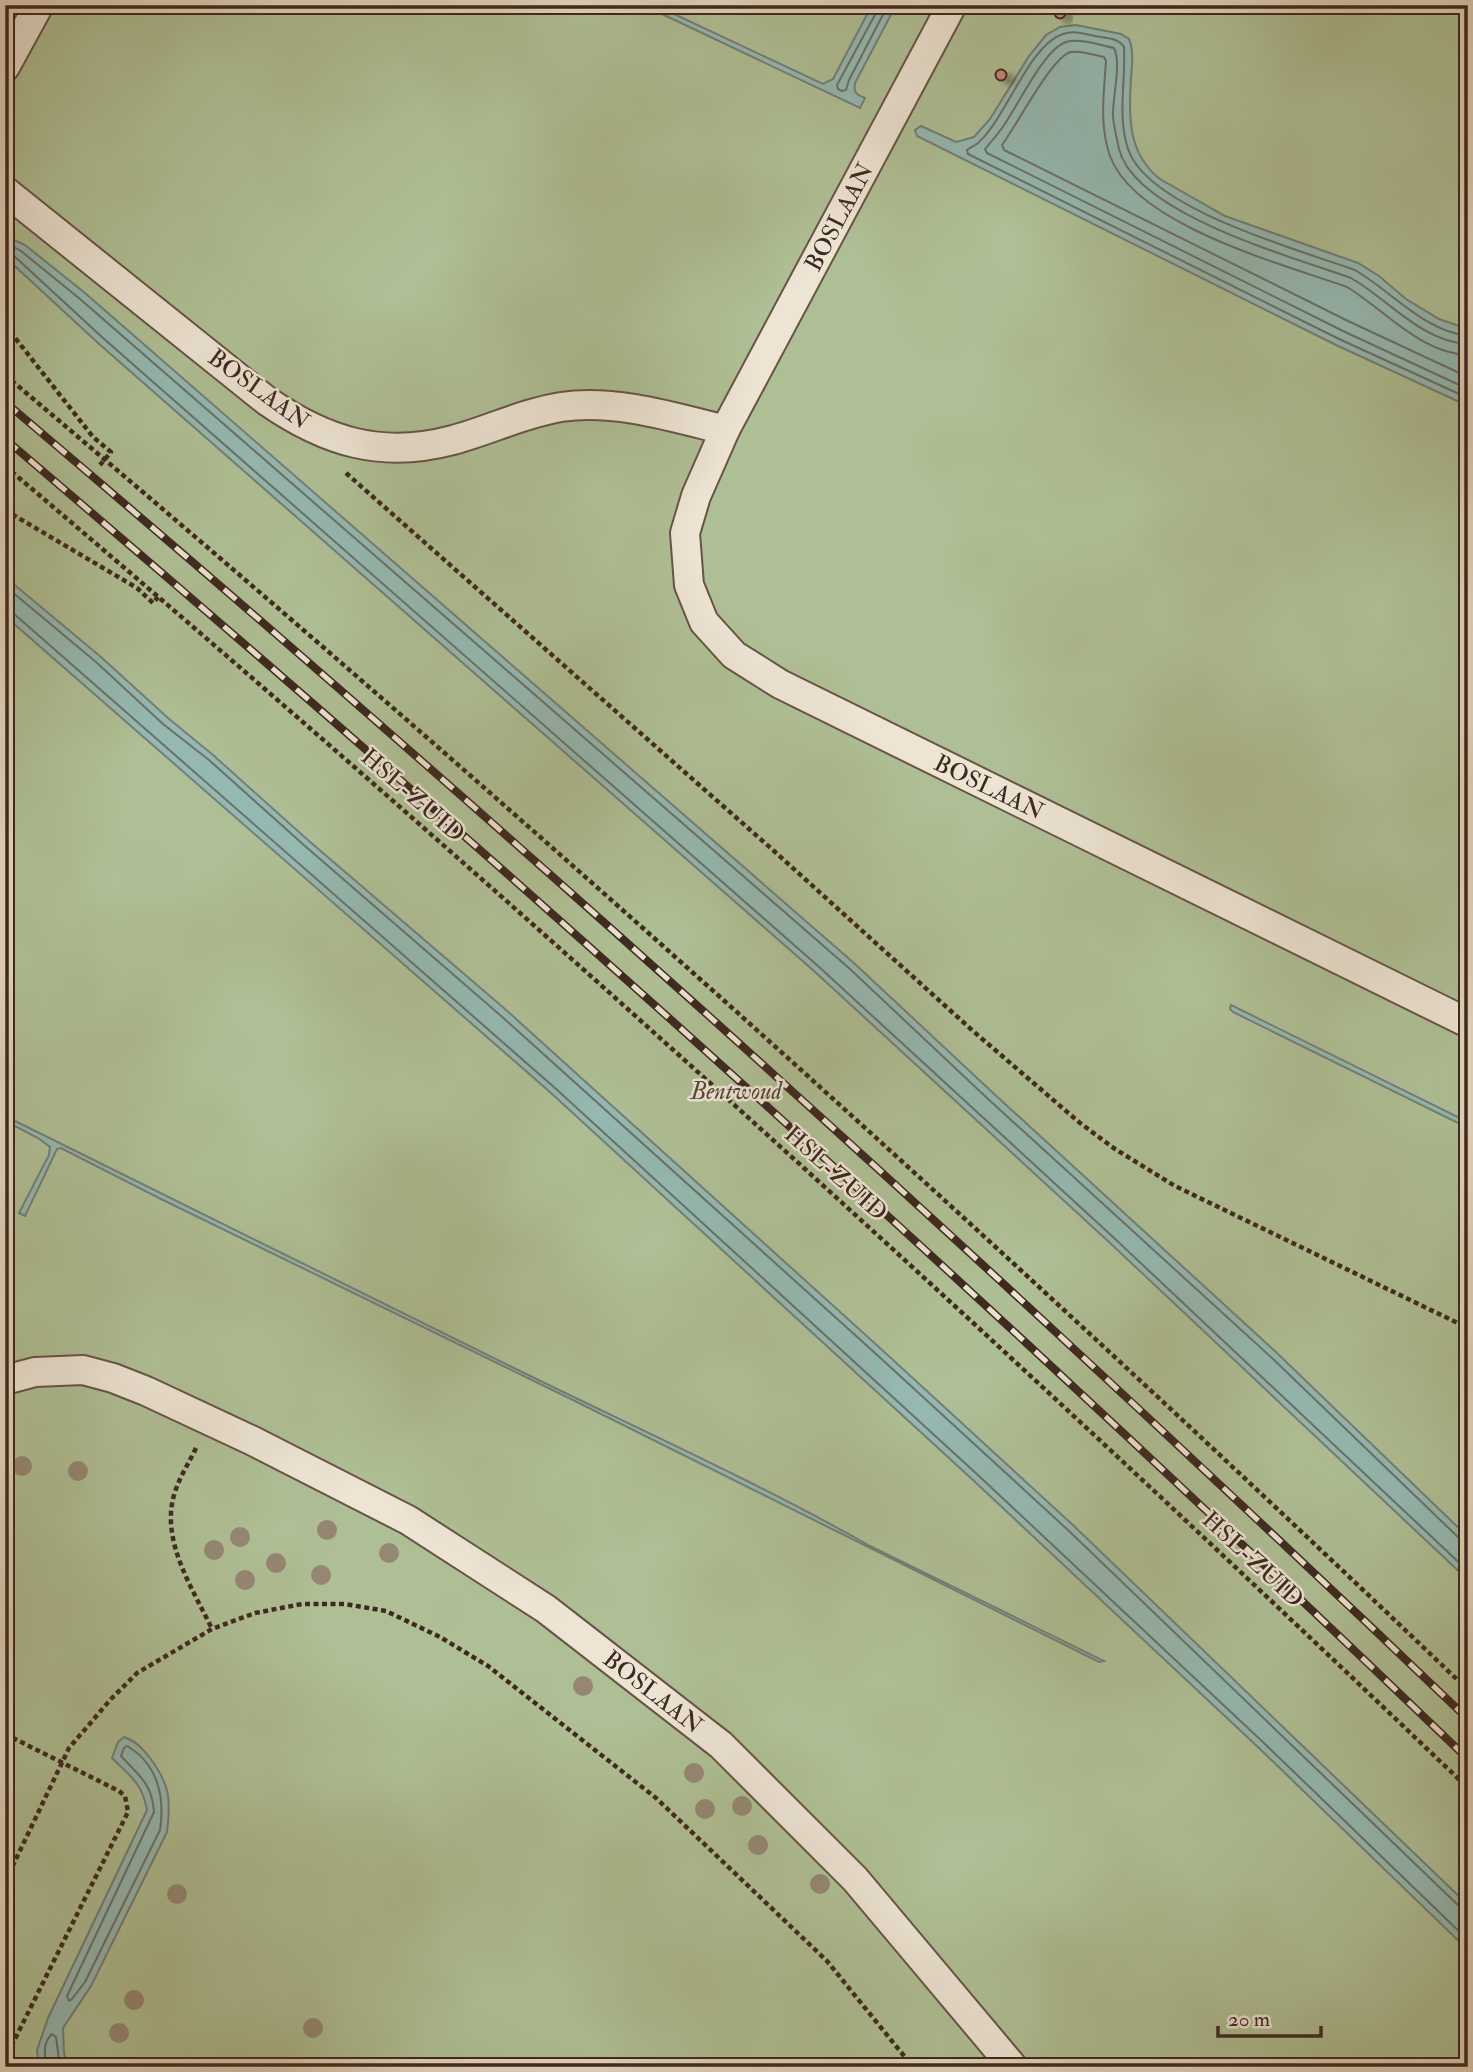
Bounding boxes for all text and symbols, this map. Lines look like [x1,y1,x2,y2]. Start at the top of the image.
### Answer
street label: BOSLAAN [798,157,881,277]
street label: BOSLAAN [202,342,316,437]
street label: HSL-ZUID [354,742,471,849]
street label: BOSLAAN [929,748,1049,828]
park label: Bentwoud [689,1076,784,1107]
street label: HSL-ZUID [778,1119,894,1228]
street label: HSL-ZUID [1195,1504,1310,1614]
street label: BOSLAAN [596,1644,709,1741]
scale bar [1218,1995,1321,2039]
text: 20 m [1228,2006,1270,2033]

